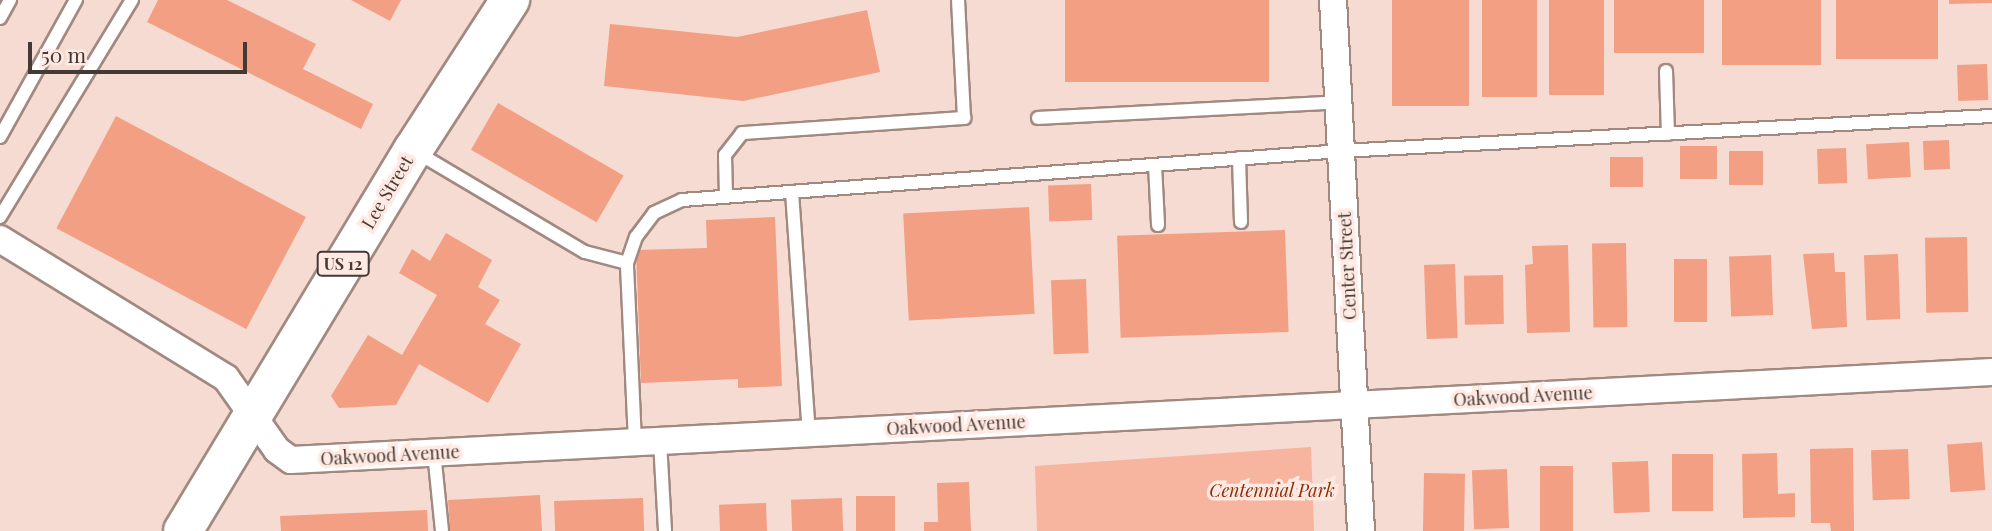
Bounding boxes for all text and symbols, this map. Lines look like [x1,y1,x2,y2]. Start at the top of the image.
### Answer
scale bar [32,28,250,72]
text: 50 m [41,40,86,68]
street label: Lee Street [357,151,417,233]
street label: Center Street [1333,211,1361,321]
road number: US 12 [315,252,371,276]
street label: Oakwood Avenue [1453,382,1593,410]
street label: Oakwood Avenue [886,411,1026,439]
street label: Oakwood Avenue [320,441,460,469]
park label: Centennial Park [1209,479,1335,501]

